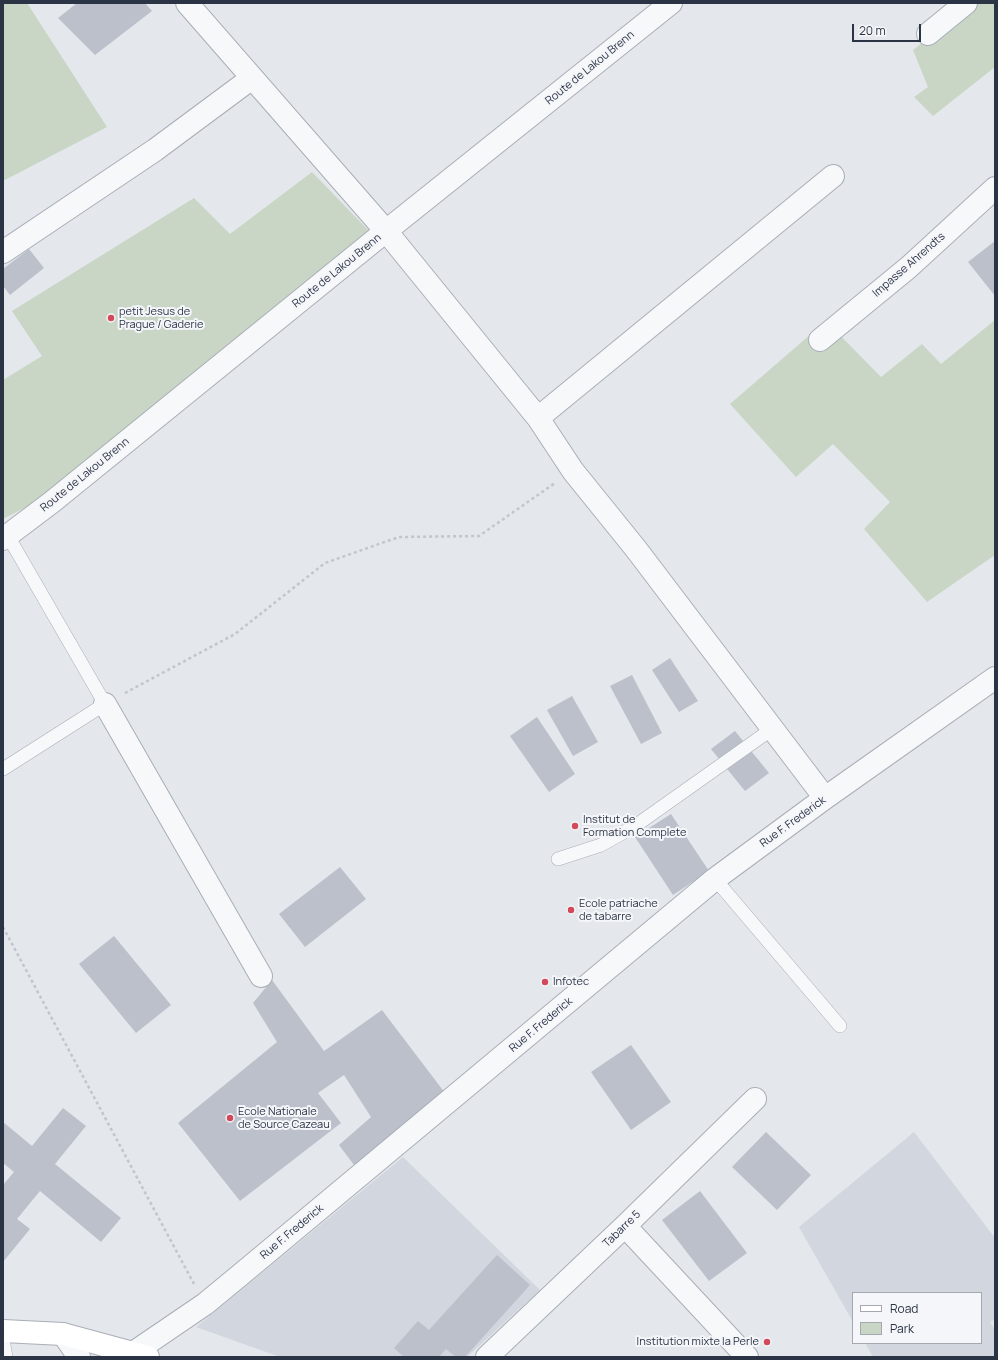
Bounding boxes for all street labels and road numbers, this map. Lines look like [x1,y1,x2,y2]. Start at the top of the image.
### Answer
street label: Route de Lakou Brenn [543,28,637,108]
street label: Impasse Ahrendts [870,230,948,300]
street label: Route de Lakou Brenn [290,231,384,311]
street label: Route de Lakou Brenn [38,435,132,515]
street label: Rue F. Frederick [757,794,829,850]
street label: Rue F. Frederick [507,995,575,1055]
street label: Rue F. Frederick [258,1202,326,1262]
street label: Tabarre 5 [600,1208,644,1250]

